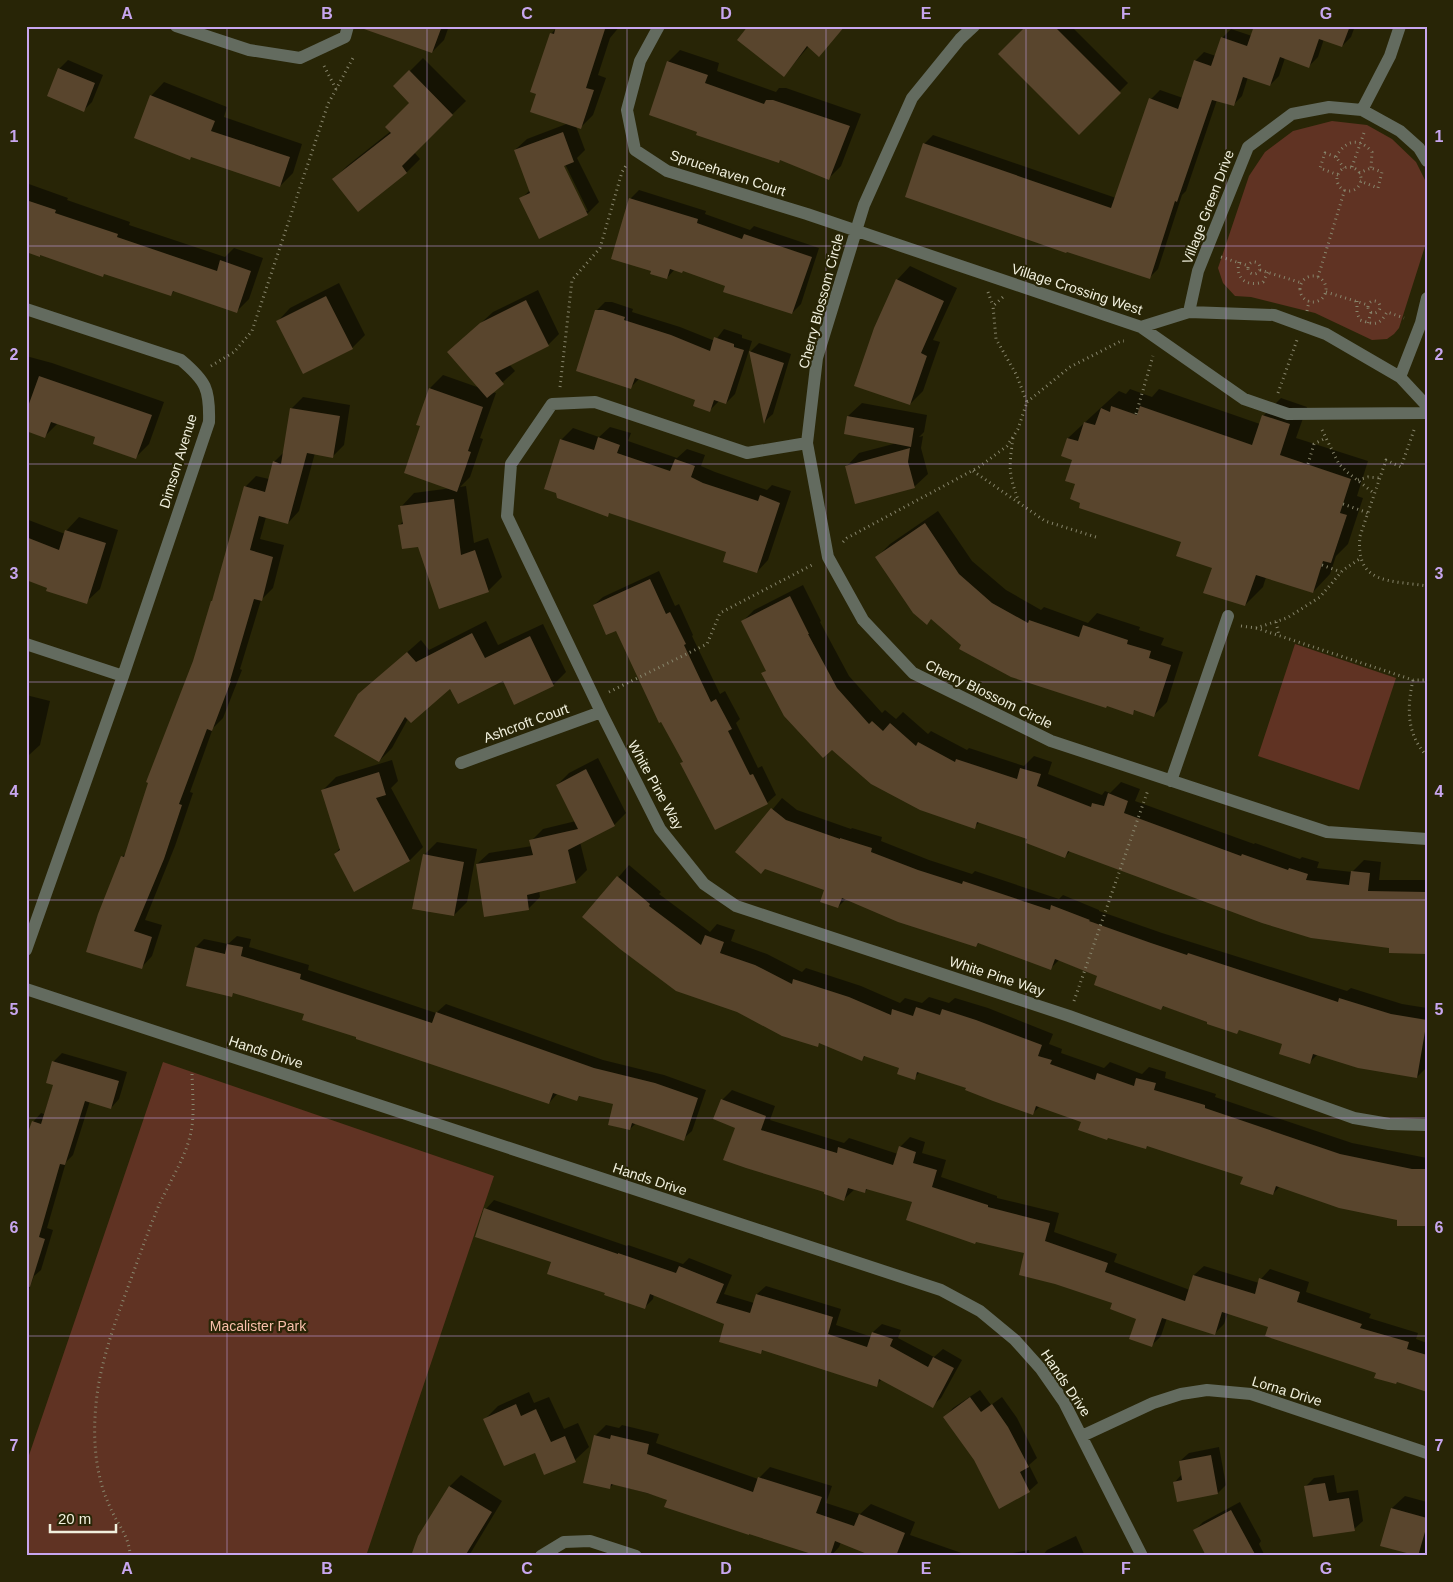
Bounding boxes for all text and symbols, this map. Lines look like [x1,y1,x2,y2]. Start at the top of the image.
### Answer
text: A [121,5,133,22]
text: B [321,5,333,22]
text: C [521,5,533,22]
text: D [720,5,732,22]
text: E [921,5,932,22]
text: F [1121,5,1131,22]
text: G [1320,5,1332,22]
text: 1 [10,128,19,145]
text: 1 [1435,128,1444,145]
street label: Sprucehaven Court [668,147,788,199]
street label: Village Green Drive [1179,147,1237,266]
street label: Cherry Blossom Circle [795,231,847,370]
street label: Village Crossing West [1010,260,1144,318]
text: 2 [10,346,19,363]
text: 2 [1435,346,1444,363]
street label: Dimson Avenue [156,412,200,510]
text: 3 [10,565,19,582]
text: 3 [1435,565,1444,582]
street label: Cherry Blossom Circle [923,656,1055,732]
street label: Ashcroft Court [481,700,571,746]
street label: White Pine Way [625,738,687,832]
text: 4 [10,783,19,800]
text: 4 [1435,783,1444,800]
street label: White Pine Way [947,953,1047,999]
text: 5 [10,1001,19,1018]
text: 5 [1435,1001,1444,1018]
street label: Hands Drive [227,1032,305,1072]
street label: Hands Drive [611,1159,689,1199]
text: 6 [10,1219,19,1236]
text: 6 [1435,1219,1444,1236]
park label: Macalister Park [210,1318,307,1334]
street label: Hands Drive [1038,1347,1094,1420]
street label: Lorna Drive [1250,1373,1324,1409]
text: 7 [10,1437,19,1454]
text: 7 [1435,1437,1444,1454]
scale bar [50,1502,116,1534]
text: 20 m [58,1510,91,1527]
text: A [121,1560,133,1577]
text: B [321,1560,333,1577]
text: C [521,1560,533,1577]
text: D [720,1560,732,1577]
text: E [921,1560,932,1577]
text: F [1121,1560,1131,1577]
text: G [1320,1560,1332,1577]

